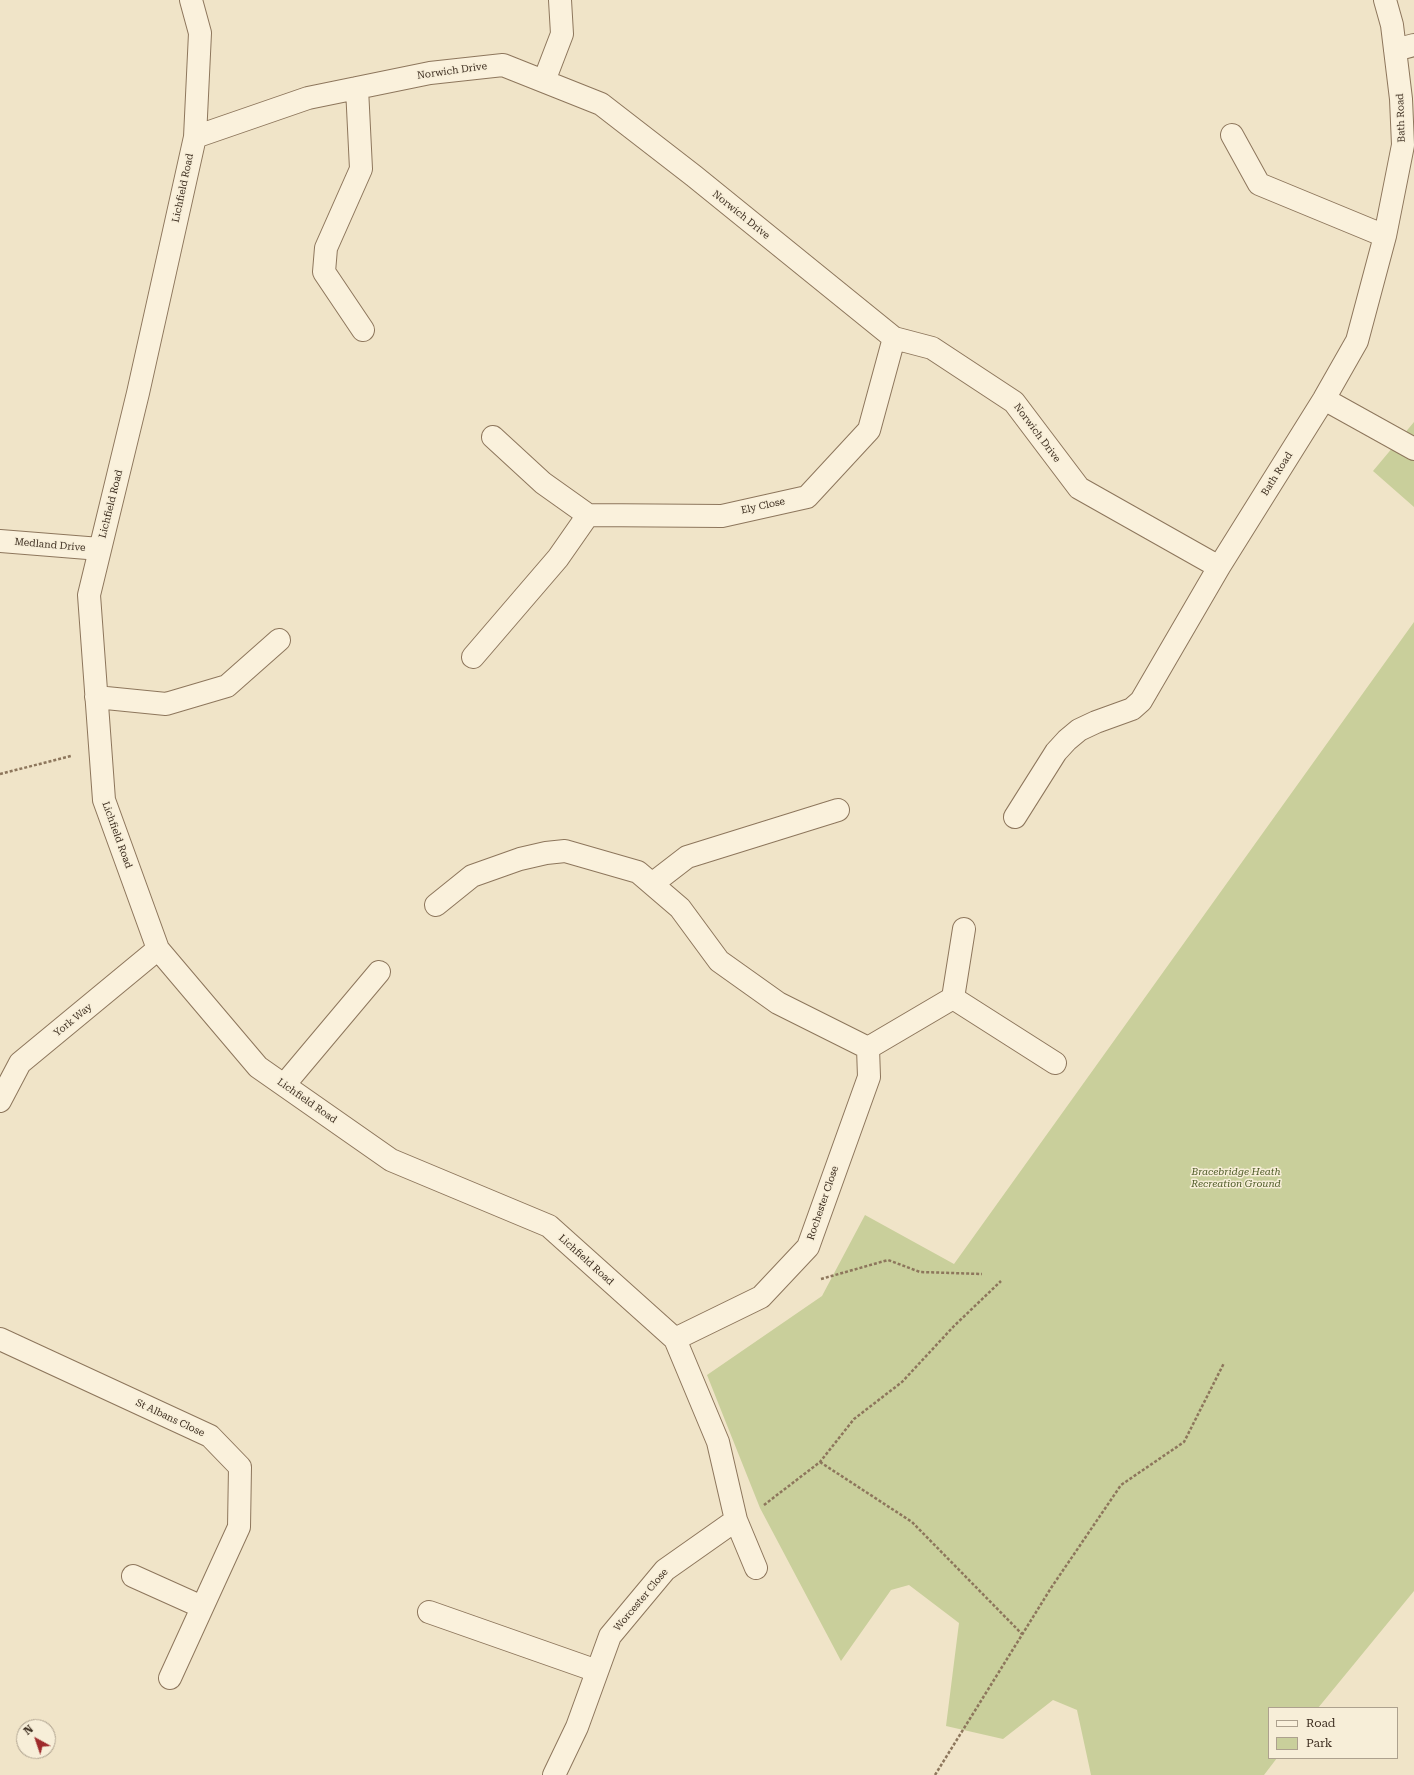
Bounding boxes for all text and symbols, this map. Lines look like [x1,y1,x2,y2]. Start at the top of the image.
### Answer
street label: Norwich Drive [416,60,488,82]
street label: Bath Road [1394,93,1408,143]
street label: Lichfield Road [170,152,196,224]
street label: Norwich Drive [710,188,772,242]
street label: Norwich Drive [1011,401,1063,465]
street label: Bath Road [1259,450,1295,498]
street label: Lichfield Road [97,469,125,539]
street label: Ely Close [740,496,786,516]
street label: Medland Drive [14,536,86,554]
street label: Lichfield Road [99,800,135,870]
street label: York Way [51,1001,95,1039]
street label: Lichfield Road [275,1076,339,1126]
street label: Rochester Close [805,1164,841,1242]
park label: Bracebridge Heath Recreation Ground [1191,1166,1281,1190]
street label: Lichfield Road [556,1232,616,1288]
street label: St Albans Close [134,1397,206,1439]
street label: Worcester Close [611,1566,671,1634]
legend [1268,1707,1398,1759]
text: Road [1306,1716,1335,1730]
north arrow [16,1719,56,1759]
text: N [21,1722,36,1738]
text: Park [1306,1736,1332,1750]

